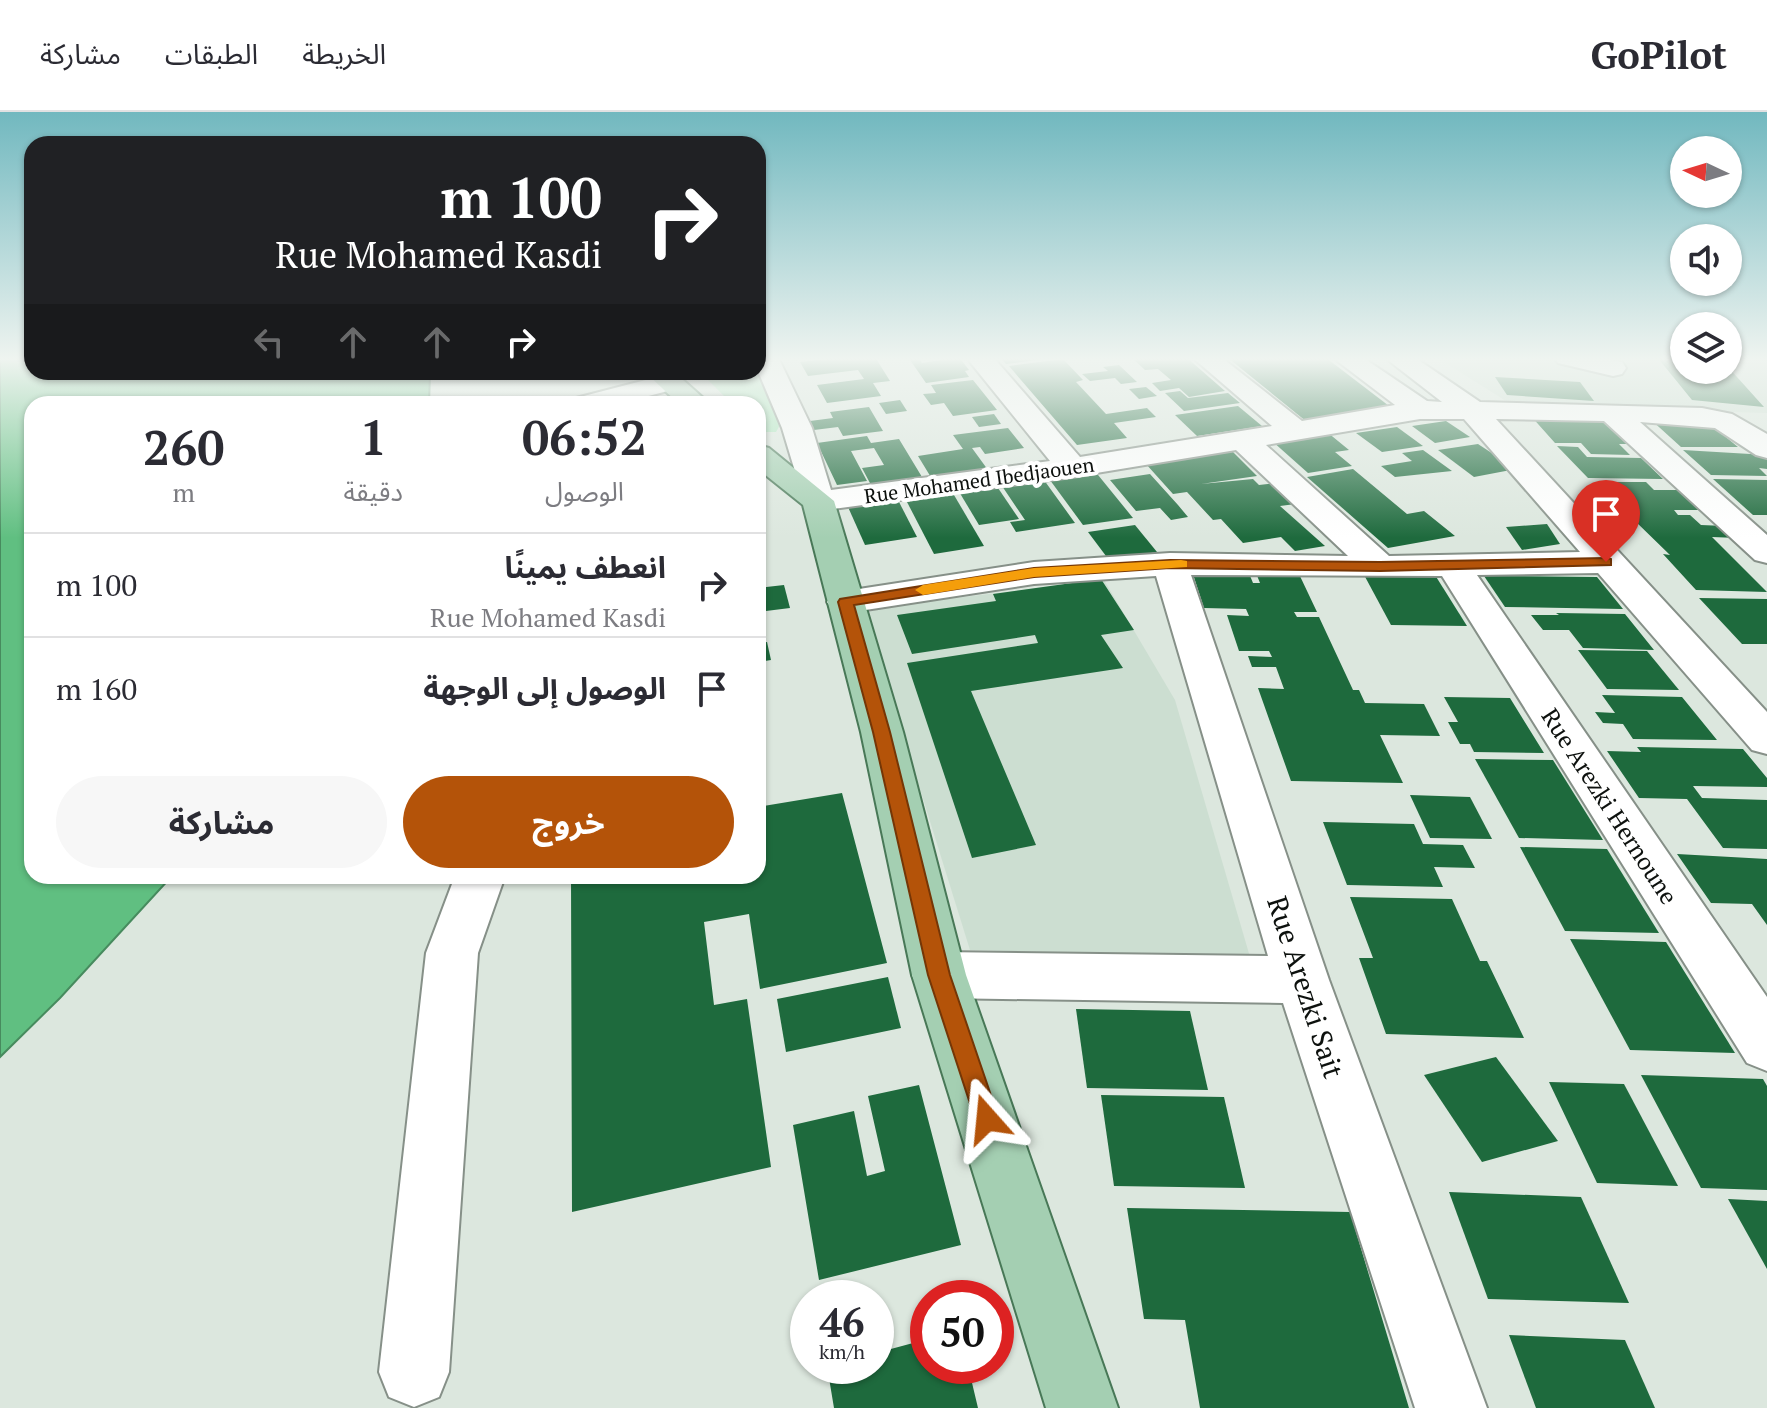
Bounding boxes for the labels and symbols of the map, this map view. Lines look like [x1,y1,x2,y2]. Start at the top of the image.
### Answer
north arrow [1670,136,1742,208]
street label: Rue Mohamed Ibedjaouen [862,450,1096,510]
pin [1572,480,1640,562]
street label: Rue Arezki Hernoune [1535,702,1685,910]
street label: Rue Arezki Sait [1259,891,1353,1083]
position arrow [945,1077,1029,1161]
speed limit sign: 50 [910,1280,1014,1384]

